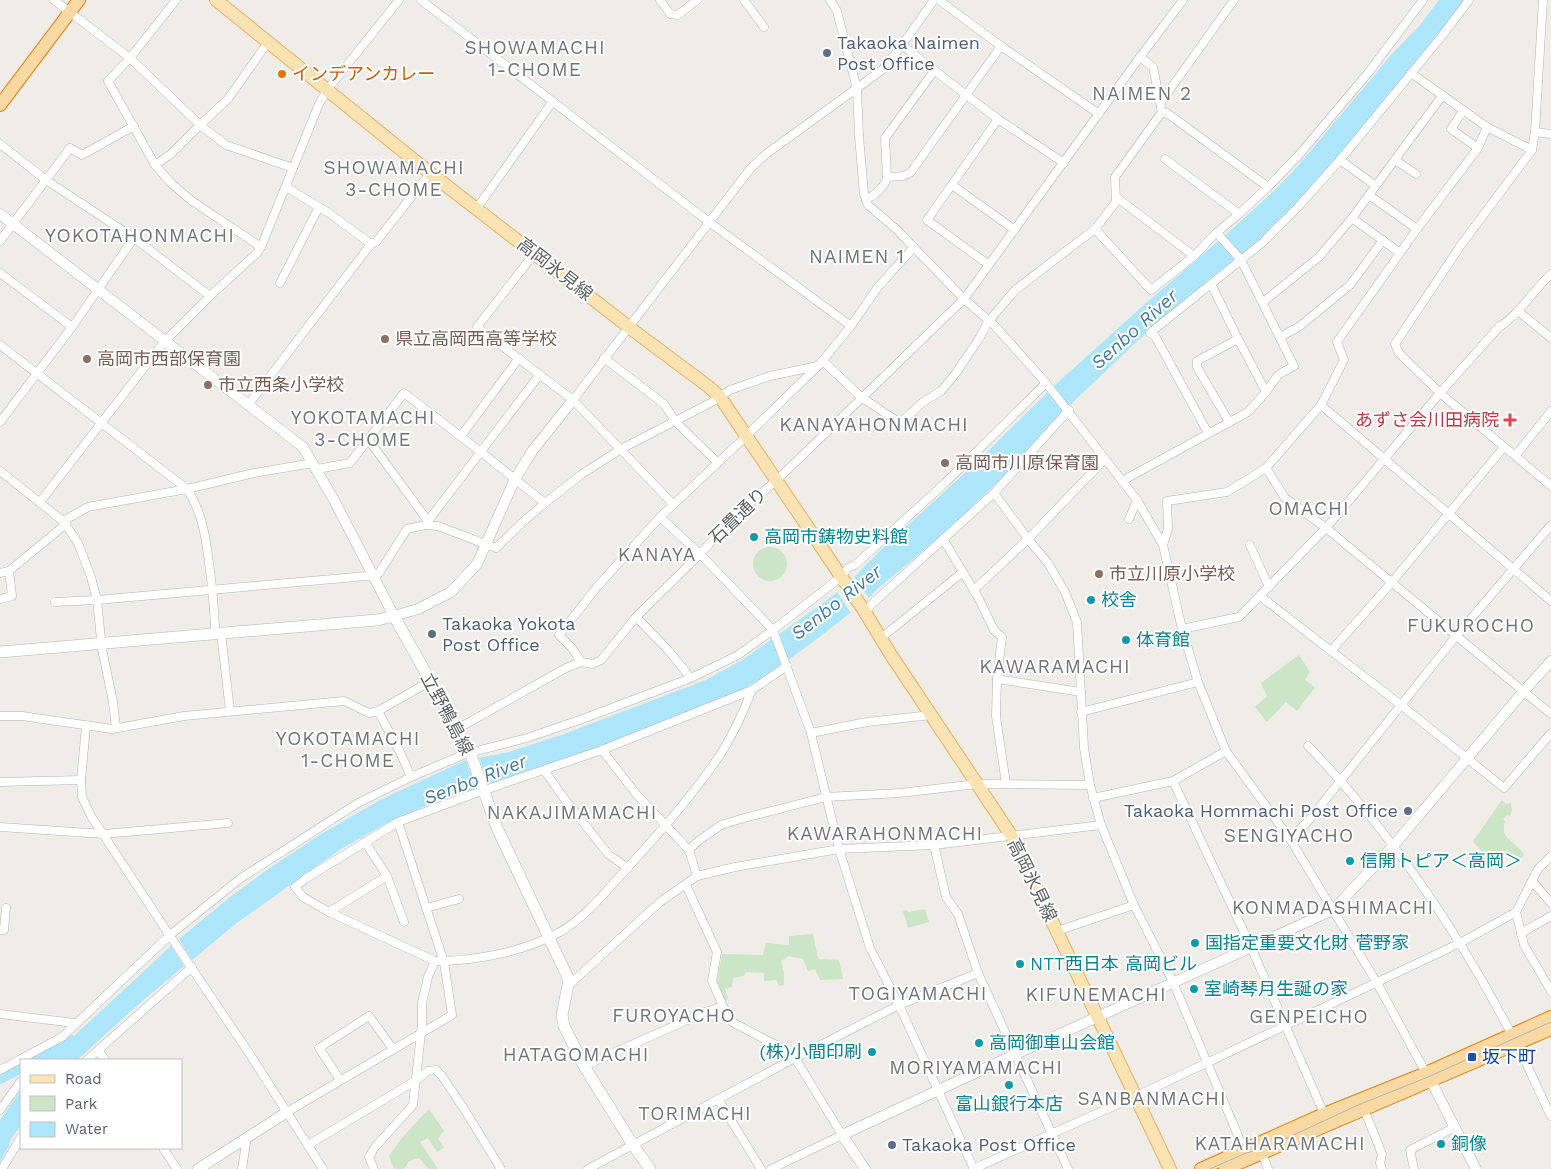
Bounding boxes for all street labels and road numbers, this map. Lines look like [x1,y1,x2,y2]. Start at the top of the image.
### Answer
street label: 高岡氷見線 [513,233,597,305]
street label: 石畳通り [704,483,771,548]
street label: 立野鴨島線 [417,669,478,758]
street label: 高岡氷見線 [1003,835,1062,925]

